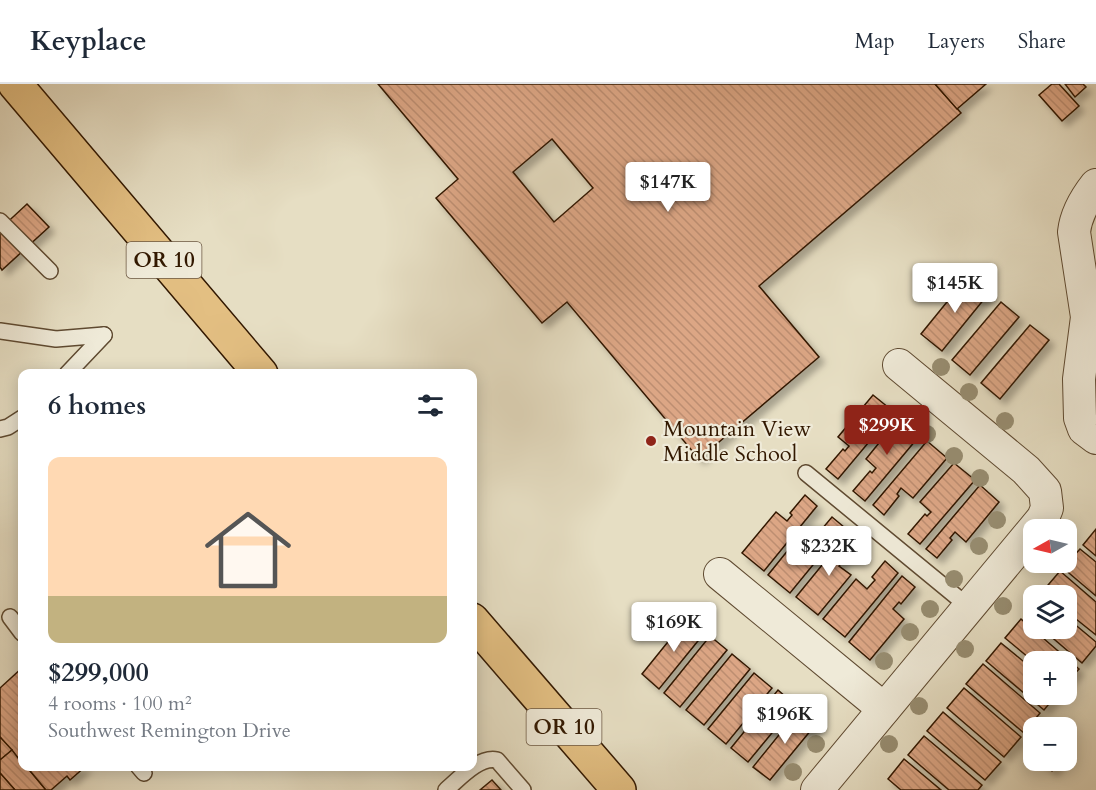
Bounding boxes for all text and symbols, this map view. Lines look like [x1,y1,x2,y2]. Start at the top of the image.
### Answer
text: Keyplace [30,22,147,60]
text: Map [855,27,895,56]
text: Layers [928,27,985,56]
text: Share [1018,27,1066,56]
pin: $147K [626,162,710,213]
text: $147K [639,168,697,195]
road number: OR 10 [126,242,201,278]
pin: $145K [913,263,997,314]
text: $145K [926,269,984,296]
text: 6 homes [48,388,146,423]
icon: filters [414,389,447,422]
pin: $299K [845,405,929,456]
text: $299K [858,411,916,438]
place label: Mountain View Middle School [663,414,812,469]
marker: Mountain View Middle School [644,434,658,448]
icon: home [194,496,302,604]
north arrow [1023,519,1077,573]
map controls [1023,519,1077,771]
pin: $232K [787,526,871,577]
text: $232K [800,532,858,559]
button: layers [1023,585,1077,639]
pin: $169K [632,602,716,653]
text: $169K [645,608,703,635]
button: + [1023,651,1077,705]
text: $299,000 [48,655,149,690]
text: 4 rooms · 100 m² [48,690,192,717]
pin: $196K [743,694,827,745]
text: $196K [756,700,814,727]
road number: OR 10 [526,709,602,745]
text: Southwest Remington Drive [48,717,291,744]
button: − [1023,717,1077,771]

